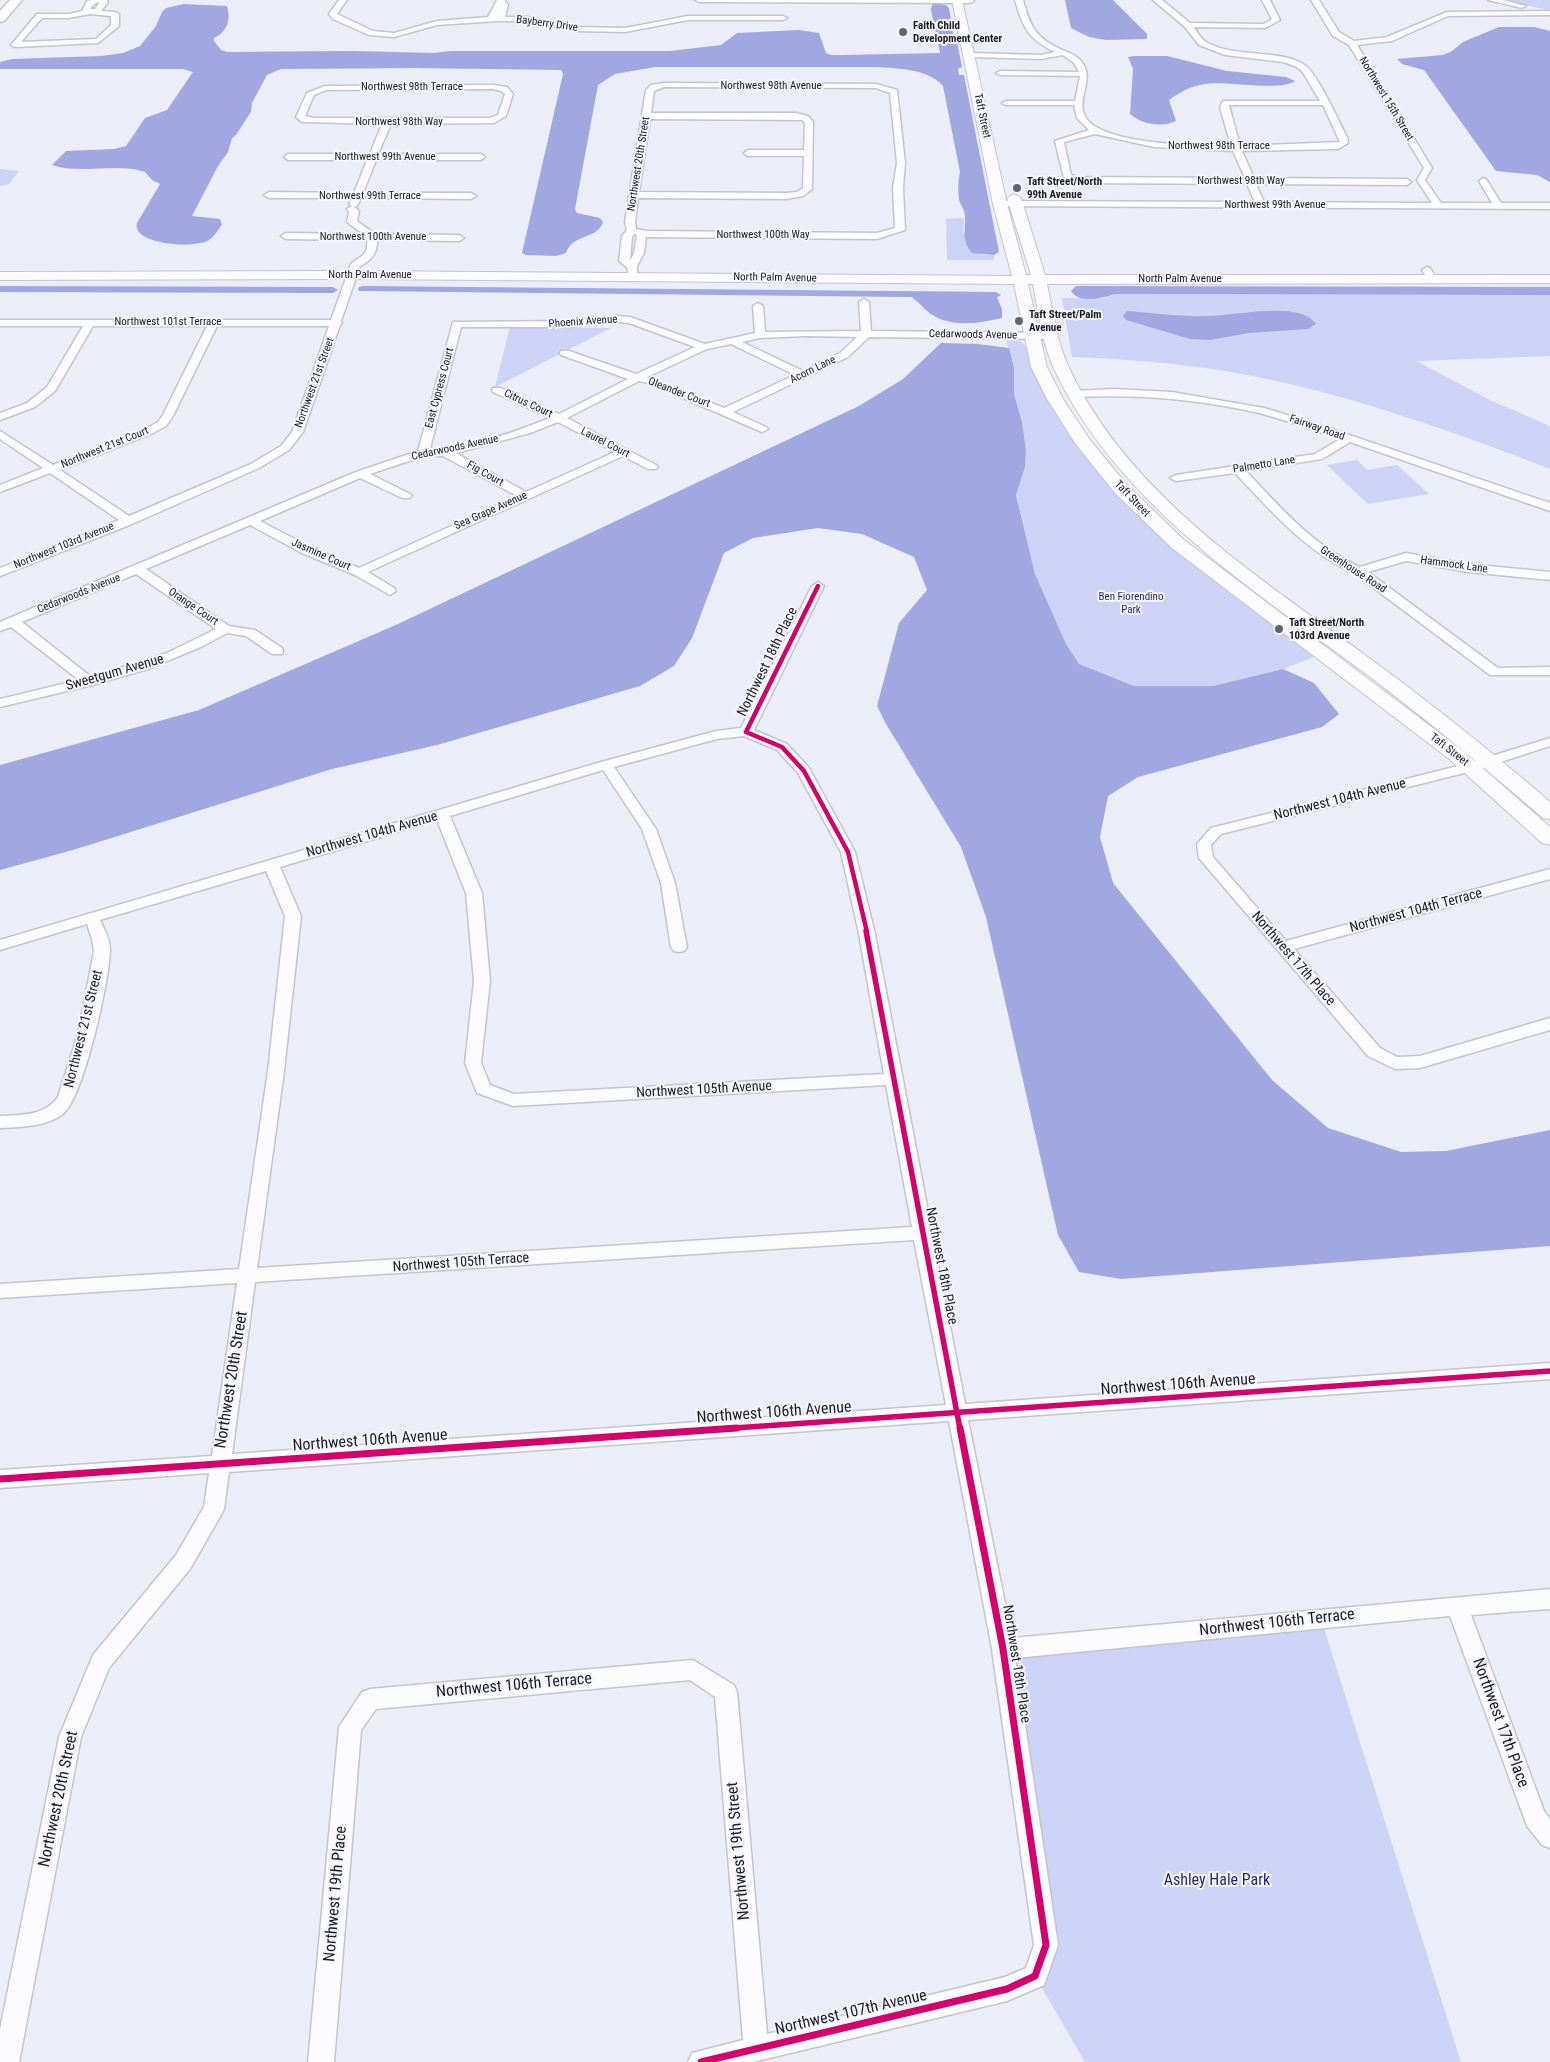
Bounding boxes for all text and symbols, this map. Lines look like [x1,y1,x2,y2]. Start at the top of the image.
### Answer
street label: Bayberry Drive [515,13,579,35]
place label: Faith Child Development Center [913,19,1002,45]
marker: Faith Child Development Center [897,26,909,38]
street label: Northwest 15th Street [1356,55,1416,143]
street label: Northwest 98th Avenue [720,79,822,93]
street label: Northwest 98th Terrace [361,80,463,94]
street label: Taft Street [971,92,993,140]
street label: Northwest 98th Way [355,115,443,129]
street label: Northwest 20th Street [625,116,653,212]
street label: Northwest 98th Terrace [1168,139,1270,153]
street label: Northwest 99th Avenue [334,150,436,164]
street label: Northwest 98th Way [1197,174,1285,188]
place label: Taft Street/North 99th Avenue [1027,175,1102,201]
marker: Taft Street/North 99th Avenue [1011,182,1023,194]
street label: Northwest 99th Terrace [319,189,421,203]
street label: Northwest 99th Avenue [1224,198,1326,212]
street label: Northwest 100th Way [717,228,809,242]
street label: Northwest 100th Avenue [320,230,426,244]
street label: North Palm Avenue [328,268,412,282]
street label: North Palm Avenue [733,271,817,285]
street label: North Palm Avenue [1138,272,1222,286]
place label: Taft Street/Palm Avenue [1029,308,1101,334]
street label: Phoenix Avenue [548,313,618,331]
street label: Northwest 101st Terrace [114,315,222,329]
marker: Taft Street/Palm Avenue [1013,315,1025,327]
street label: Cedarwoods Avenue [929,328,1017,342]
street label: Northwest 21st Street [293,336,337,430]
street label: East Cypress Court [423,346,457,430]
street label: Acorn Lane [788,353,838,387]
street label: Oleander Court [646,375,712,411]
street label: Citrus Court [502,387,554,421]
street label: Fairway Road [1287,412,1347,444]
street label: Northwest 21st Court [59,424,151,472]
street label: Laurel Court [578,425,632,461]
street label: Cedarwoods Avenue [410,432,500,464]
street label: Palmetto Lane [1232,454,1296,476]
street label: Fig Court [464,459,506,489]
street label: Taft Street [1111,478,1153,520]
street label: Sea Grape Avenue [453,489,529,533]
street label: Northwest 103rd Avenue [12,520,116,572]
street label: Jasmine Court [289,536,353,574]
street label: Greenhouse Road [1317,544,1389,596]
street label: Hammock Lane [1420,554,1488,576]
street label: Cedarwoods Avenue [36,571,122,617]
street label: Orange Court [166,585,220,629]
park label: Ben Fiorendino Park [1099,590,1163,616]
street label: Northwest 18th Place [734,605,802,719]
place label: Taft Street/North 103rd Avenue [1289,616,1364,642]
marker: Taft Street/North 103rd Avenue [1273,623,1285,635]
street label: Sweetgum Avenue [64,651,166,695]
street label: Taft Street [1427,731,1471,769]
street label: Northwest 104th Avenue [1272,775,1408,825]
street label: Northwest 104th Avenue [304,808,440,862]
street label: Northwest 104th Terrace [1348,885,1484,937]
street label: Northwest 17th Place [1248,908,1338,1010]
street label: Northwest 21st Street [61,968,107,1090]
street label: Northwest 105th Avenue [636,1078,772,1102]
street label: Northwest 18th Place [921,1206,961,1326]
street label: Northwest 105th Terrace [392,1250,530,1276]
street label: Northwest 20th Street [212,1310,252,1450]
street label: Northwest 106th Avenue [1100,1370,1256,1400]
street label: Northwest 106th Avenue [696,1398,852,1428]
street label: Northwest 106th Avenue [292,1426,448,1456]
street label: Northwest 18th Place [998,1604,1034,1724]
street label: Northwest 106th Terrace [1198,1605,1356,1641]
street label: Northwest 17th Place [1468,1656,1532,1790]
street label: Northwest 106th Terrace [435,1670,593,1702]
street label: Northwest 20th Street [35,1729,83,1869]
street label: Northwest 19th Street [723,1781,755,1921]
street label: Northwest 19th Place [320,1825,352,1963]
park label: Ashley Hale Park [1164,1871,1270,1891]
street label: Northwest 107th Avenue [773,1986,929,2040]

